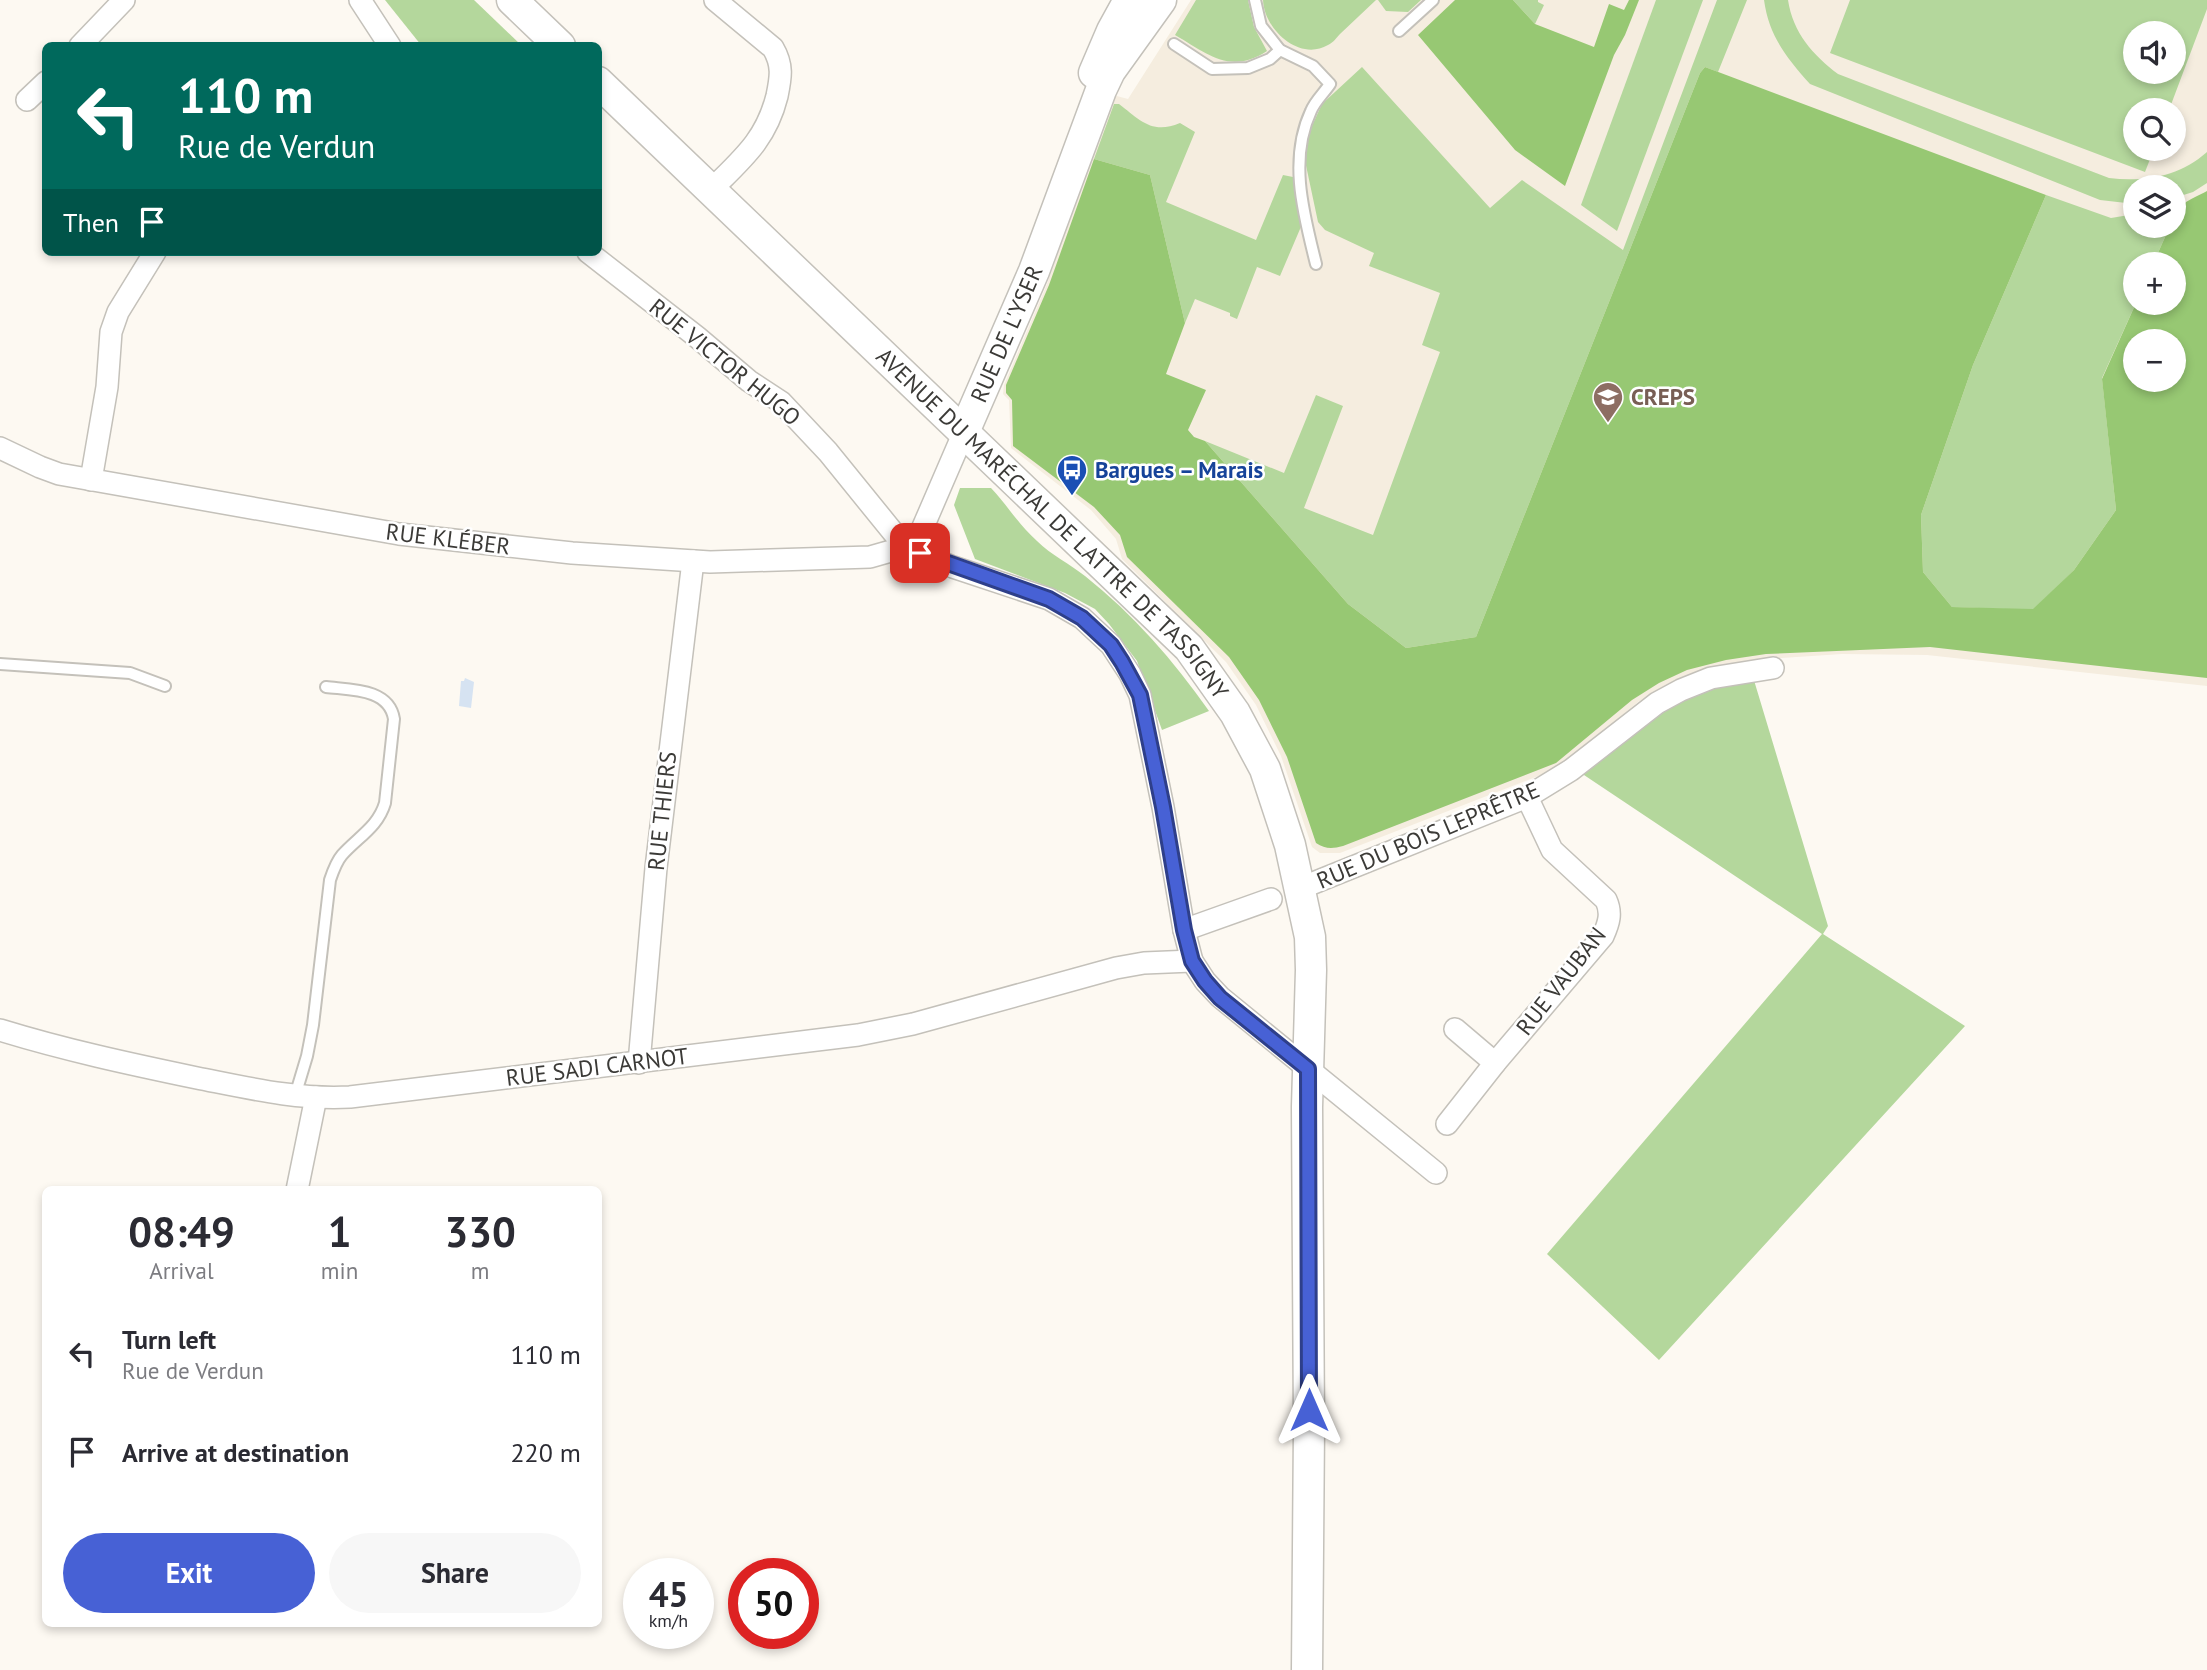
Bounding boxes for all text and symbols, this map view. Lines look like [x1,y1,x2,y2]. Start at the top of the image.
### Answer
map controls [2123,21,2186,392]
button: sound [2123,21,2186,84]
text: 110 m [178,63,313,127]
icon: left [63,70,154,161]
button: search [2123,98,2186,161]
text: Rue de Verdun [178,125,375,167]
button: layers [2123,175,2186,238]
icon: arrive [133,203,171,241]
text: Then [63,206,119,239]
button: + [2123,252,2186,315]
street label: RUE DE L'YSER [964,261,1049,407]
street label: RUE VICTOR HUGO [644,292,807,431]
button: − [2123,329,2186,392]
street label: AVENUE DU MARÉCHAL DE LATTRE DE TASSIGNY [870,341,1235,704]
school or university icon: CREPS [1591,380,1625,424]
place label: CREPS [1631,382,1695,411]
bus stop icon: Bargues – Marais [1055,453,1089,497]
place label: Bargues – Marais [1095,455,1264,484]
street label: RUE KLÉBER [384,517,512,561]
pin [890,523,950,583]
icon: arrive [901,534,939,572]
street label: RUE THIERS [641,750,682,872]
street label: RUE DU BOIS LEPRÊTRE [1312,774,1544,895]
street label: RUE VAUBAN [1509,921,1612,1041]
street label: RUE SADI CARNOT [504,1041,690,1092]
text: 08:49 [128,1204,235,1259]
text: 1 [328,1204,351,1259]
text: 330 [444,1204,516,1259]
text: Arrival [149,1256,214,1285]
text: min [321,1256,358,1285]
text: m [471,1256,489,1285]
text: Turn left [122,1323,216,1356]
icon: left [63,1335,101,1373]
text: 110 m [510,1338,581,1371]
text: Rue de Verdun [122,1356,264,1385]
position arrow [1272,1373,1346,1447]
icon: arrive [63,1433,101,1471]
text: Arrive at destination [122,1436,349,1469]
text: 220 m [510,1436,581,1469]
button: Exit [63,1533,315,1613]
button: Share [329,1533,581,1613]
speed limit sign: 50 [728,1558,819,1649]
text: 45 [649,1571,688,1617]
text: km/h [649,1609,688,1632]

